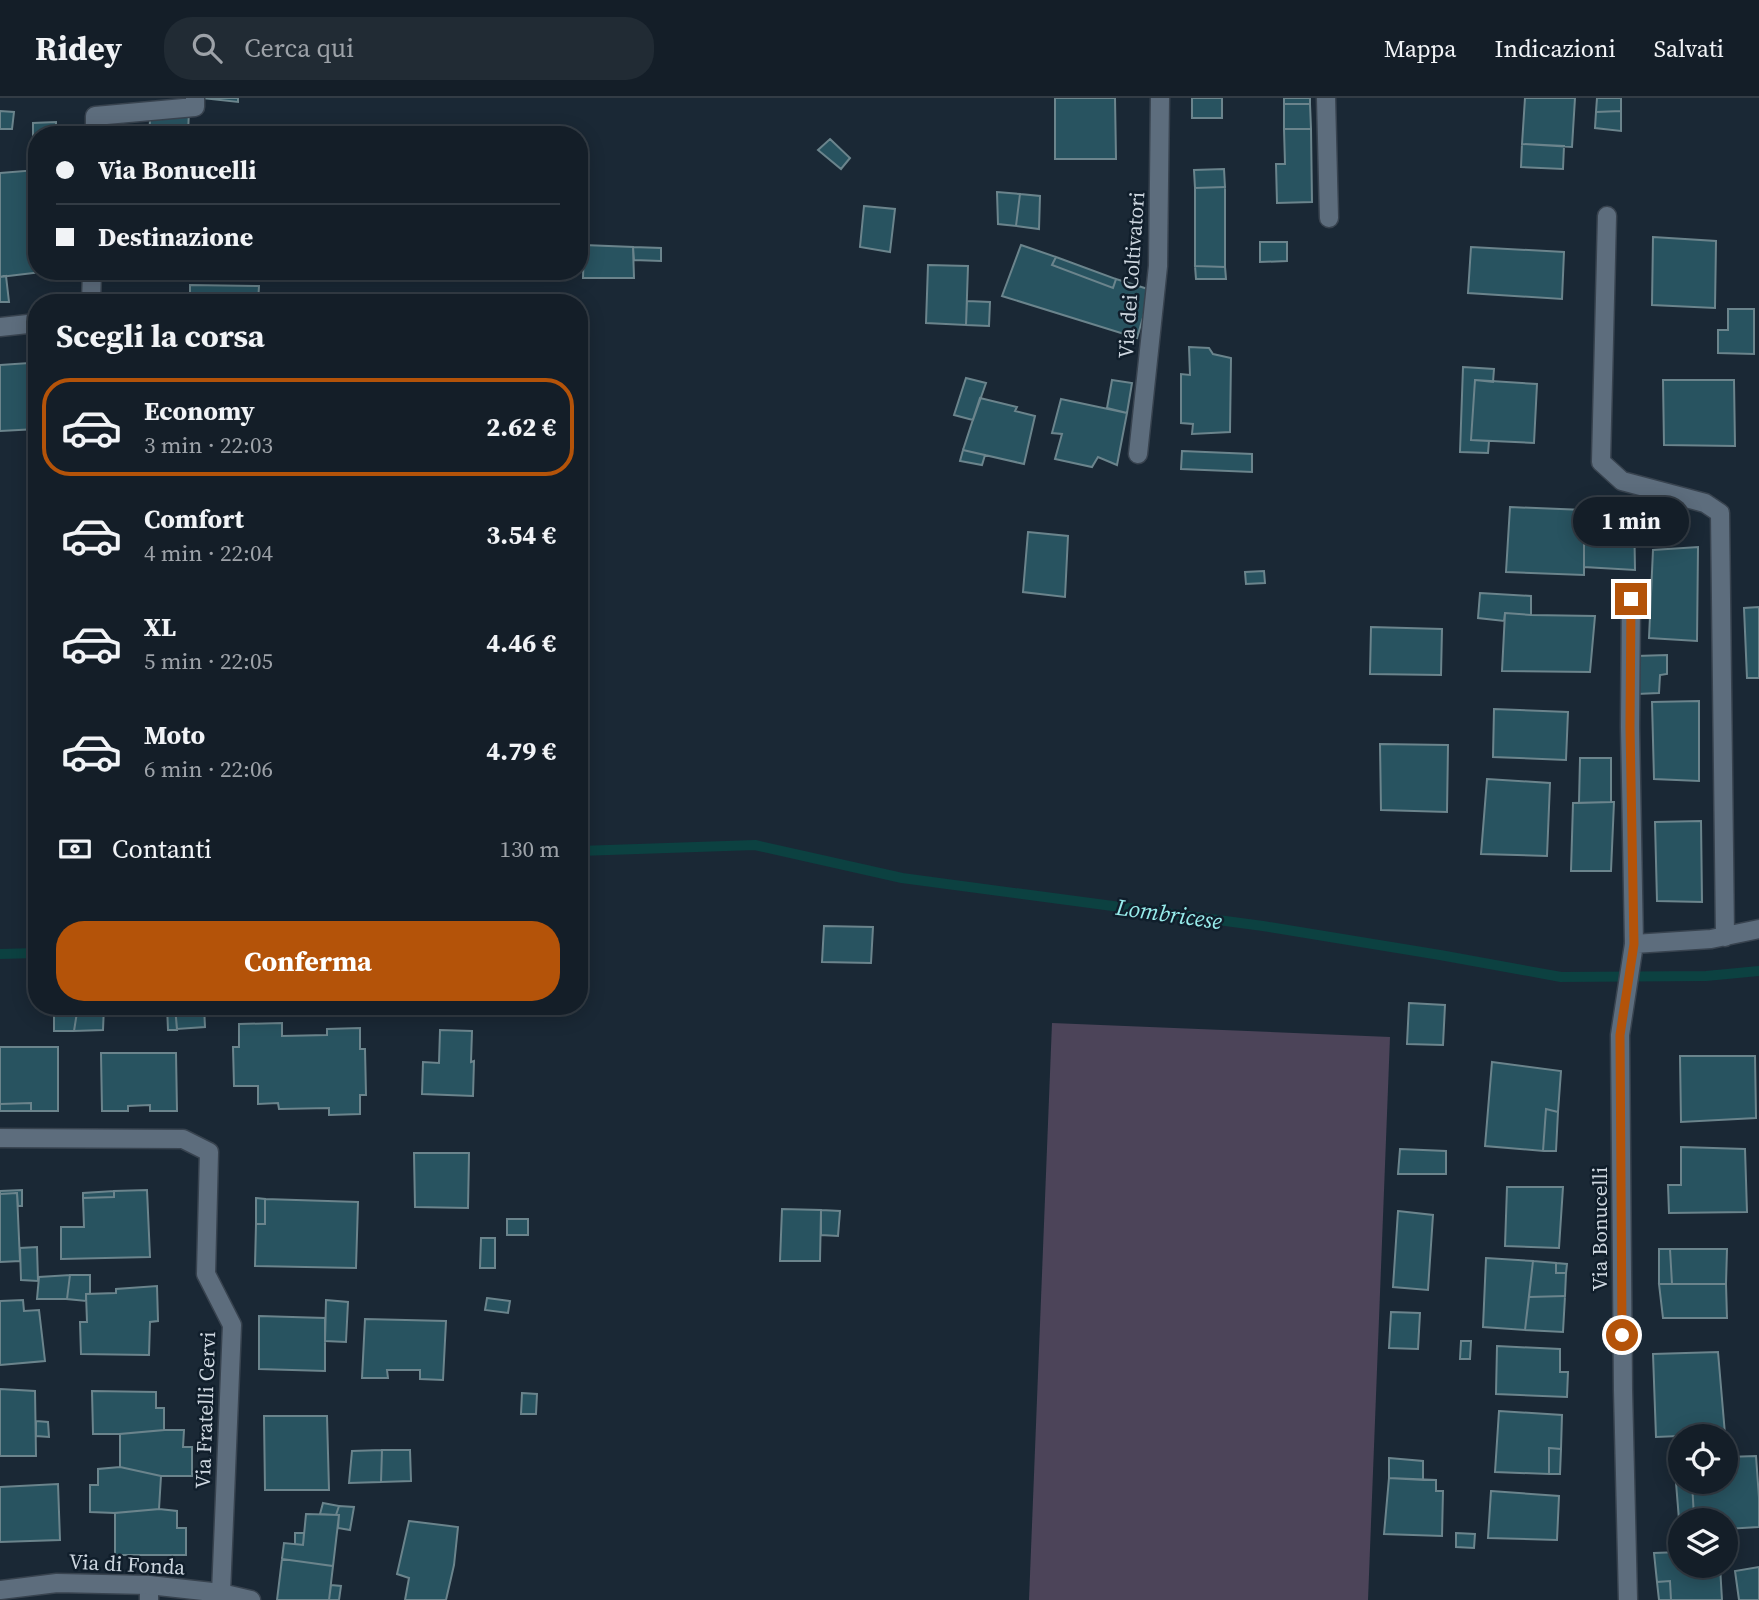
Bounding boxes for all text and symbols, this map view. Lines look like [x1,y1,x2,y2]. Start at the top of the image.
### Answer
search box [164,17,654,80]
text: Ridey [35,26,122,71]
icon: search [188,29,226,67]
text: Cerca qui [244,30,354,66]
text: Mappa [1384,32,1457,65]
text: Indicazioni [1495,32,1616,65]
text: Salvati [1654,32,1724,65]
text: Via Bonucelli [98,152,256,188]
street label: Via dei Coltivatori [1111,191,1151,359]
text: Destinazione [98,219,253,255]
text: Scegli la corsa [56,314,265,358]
text: Economy [144,393,255,429]
icon: car [60,396,123,459]
text: 2.62 € [486,409,556,445]
text: 3 min · 22:03 [144,429,273,461]
callout: 1 min [1573,498,1689,546]
text: Comfort [144,501,244,537]
icon: car [60,504,123,567]
text: 1 min [1601,505,1661,537]
text: 3.54 € [486,517,556,553]
text: 4 min · 22:04 [144,537,273,569]
route end [1615,583,1647,615]
text: XL [144,609,176,645]
icon: car [60,612,123,675]
text: 4.46 € [486,625,556,661]
text: 5 min · 22:05 [144,645,273,677]
text: Moto [144,717,205,753]
icon: car [60,720,123,783]
text: 4.79 € [486,733,556,769]
text: 6 min · 22:06 [144,753,273,785]
icon: cash [56,830,94,868]
text: Contanti [112,831,212,867]
text: 130 m [499,833,560,865]
water label: Lombricese [1113,891,1225,937]
button: Conferma [56,921,560,1001]
street label: Via Bonucelli [1585,1167,1614,1291]
route start [1606,1319,1638,1351]
street label: Via Fratelli Cervi [188,1331,222,1489]
map controls [1668,1424,1738,1578]
button: locate [1668,1424,1738,1494]
button: layers [1668,1508,1738,1578]
street label: Via di Fonda [68,1546,186,1582]

